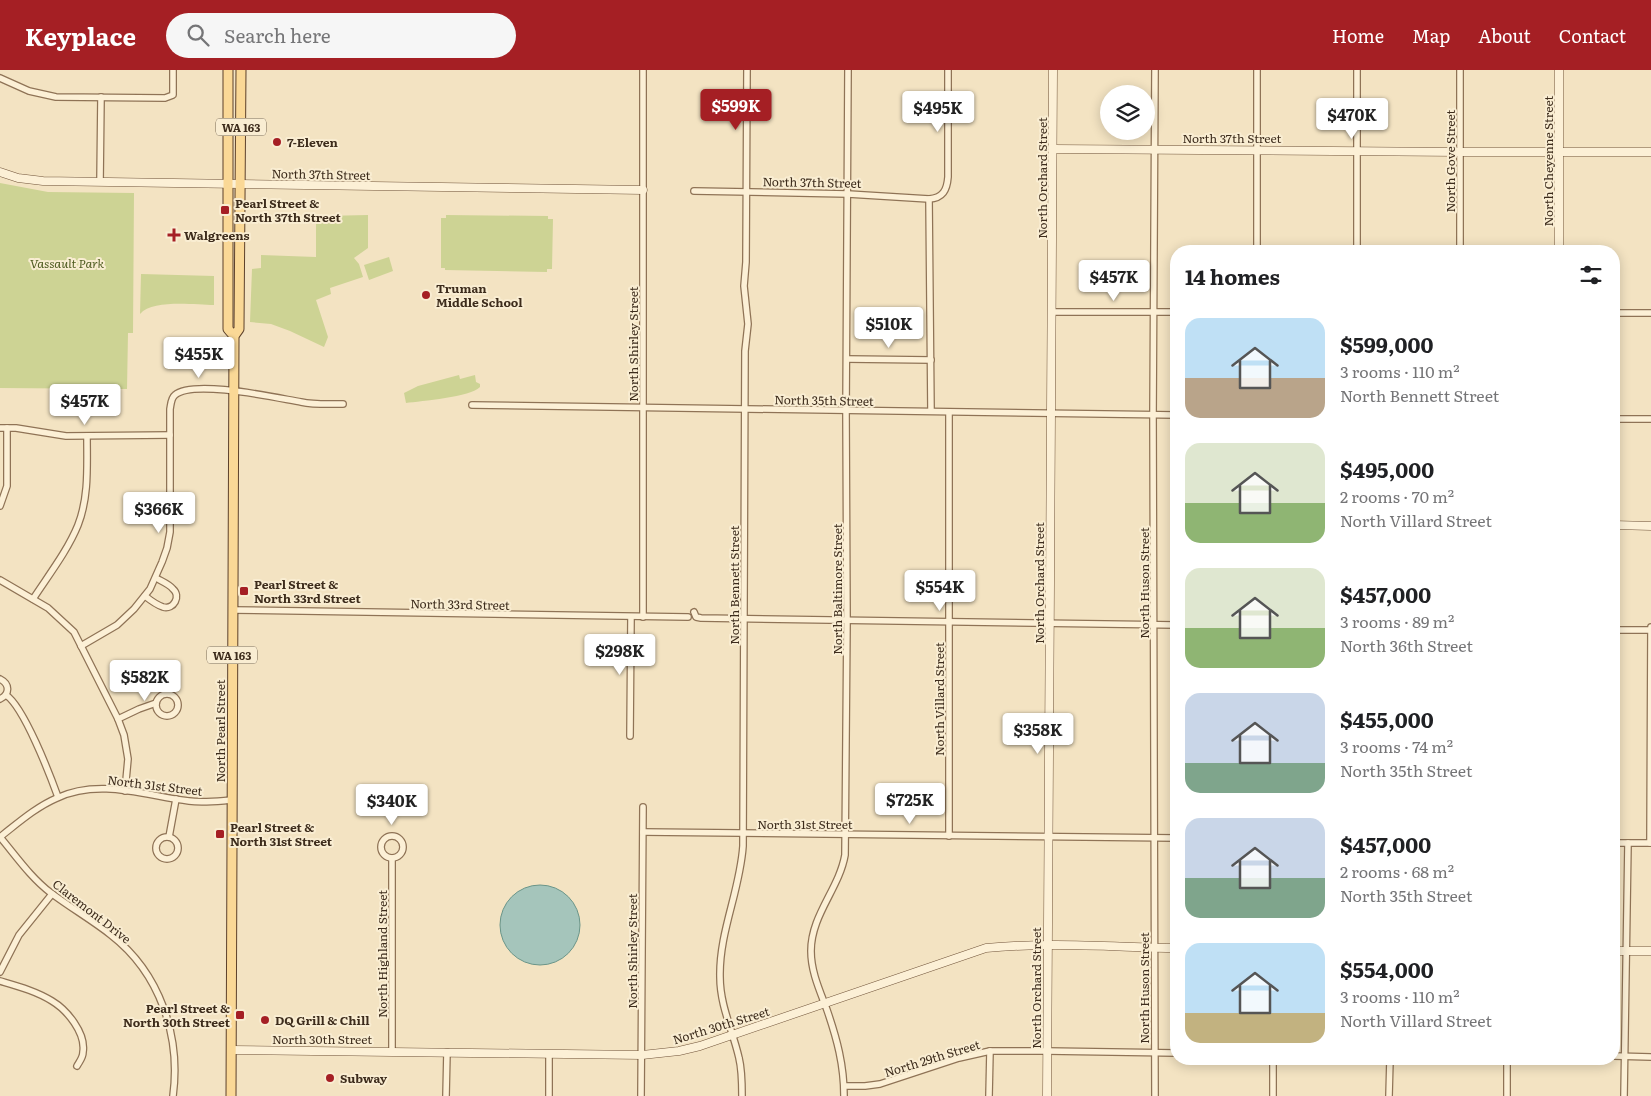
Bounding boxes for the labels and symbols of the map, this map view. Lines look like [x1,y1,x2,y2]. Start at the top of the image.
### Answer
pin: $599K [701,88,771,131]
pin: $495K [903,90,973,133]
street label: North Cheyenne Street [1539,95,1557,226]
pin: $470K [1317,98,1387,140]
street label: North Gove Street [1441,109,1459,212]
street label: North Orchard Street [1033,117,1051,239]
road number: WA 163 [216,118,266,136]
street label: North 37th Street [1183,129,1282,147]
place label: 7-Eleven [287,133,339,151]
marker: 7-Eleven [271,136,283,148]
street label: North 37th Street [271,164,371,184]
street label: North 37th Street [762,172,862,192]
place label: Pearl Street & North 37th Street [235,194,342,226]
marker: Pearl Street & North 37th Street [219,204,231,216]
place label: Walgreens [184,226,249,244]
marker: Walgreens [168,229,180,241]
park label: Vassault Park [30,254,104,272]
pin: $457K [1079,260,1149,302]
place label: Truman Middle School [436,279,523,311]
street label: North Shirley Street [624,286,642,402]
marker: Truman Middle School [420,289,432,301]
pin: $510K [854,306,924,349]
pin: $455K [164,336,234,379]
pin: $457K [50,384,120,426]
street label: North 35th Street [774,390,874,410]
pin: $366K [124,492,194,534]
street label: North Orchard Street [1030,522,1048,644]
street label: North Baltimore Street [828,523,846,655]
street label: North Bennett Street [725,525,743,645]
street label: North Huson Street [1135,527,1153,639]
pin: $554K [905,570,975,612]
place label: Pearl Street & North 33rd Street [254,575,361,607]
marker: Pearl Street & North 33rd Street [238,585,250,597]
street label: North 33rd Street [410,594,510,614]
pin: $298K [585,634,655,676]
street label: North Villard Street [930,642,948,756]
road number: WA 163 [207,646,257,664]
pin: $582K [110,660,180,702]
street label: North Pearl Street [211,679,229,783]
pin: $358K [1003,712,1073,755]
street label: North 31st Street [107,770,204,800]
pin: $725K [875,782,945,825]
pin: $340K [357,784,427,826]
street label: North 31st Street [757,815,853,833]
place label: Pearl Street & North 31st Street [230,818,333,850]
marker: Pearl Street & North 31st Street [214,828,226,840]
street label: Claremont Drive [49,875,135,947]
street label: North Highland Street [373,890,391,1018]
street label: North Shirley Street [623,893,641,1009]
street label: North Orchard Street [1027,927,1045,1049]
street label: North Huson Street [1135,932,1153,1044]
place label: Pearl Street & North 30th Street [123,999,231,1031]
street label: North 30th Street [670,1002,772,1048]
marker: Pearl Street & North 30th Street [234,1009,246,1021]
place label: DQ Grill & Chill [275,1011,370,1029]
marker: DQ Grill & Chill [259,1014,271,1026]
street label: North 30th Street [272,1030,372,1048]
street label: North 29th Street [882,1035,982,1081]
place label: Subway [340,1069,388,1087]
marker: Subway [324,1072,336,1084]

